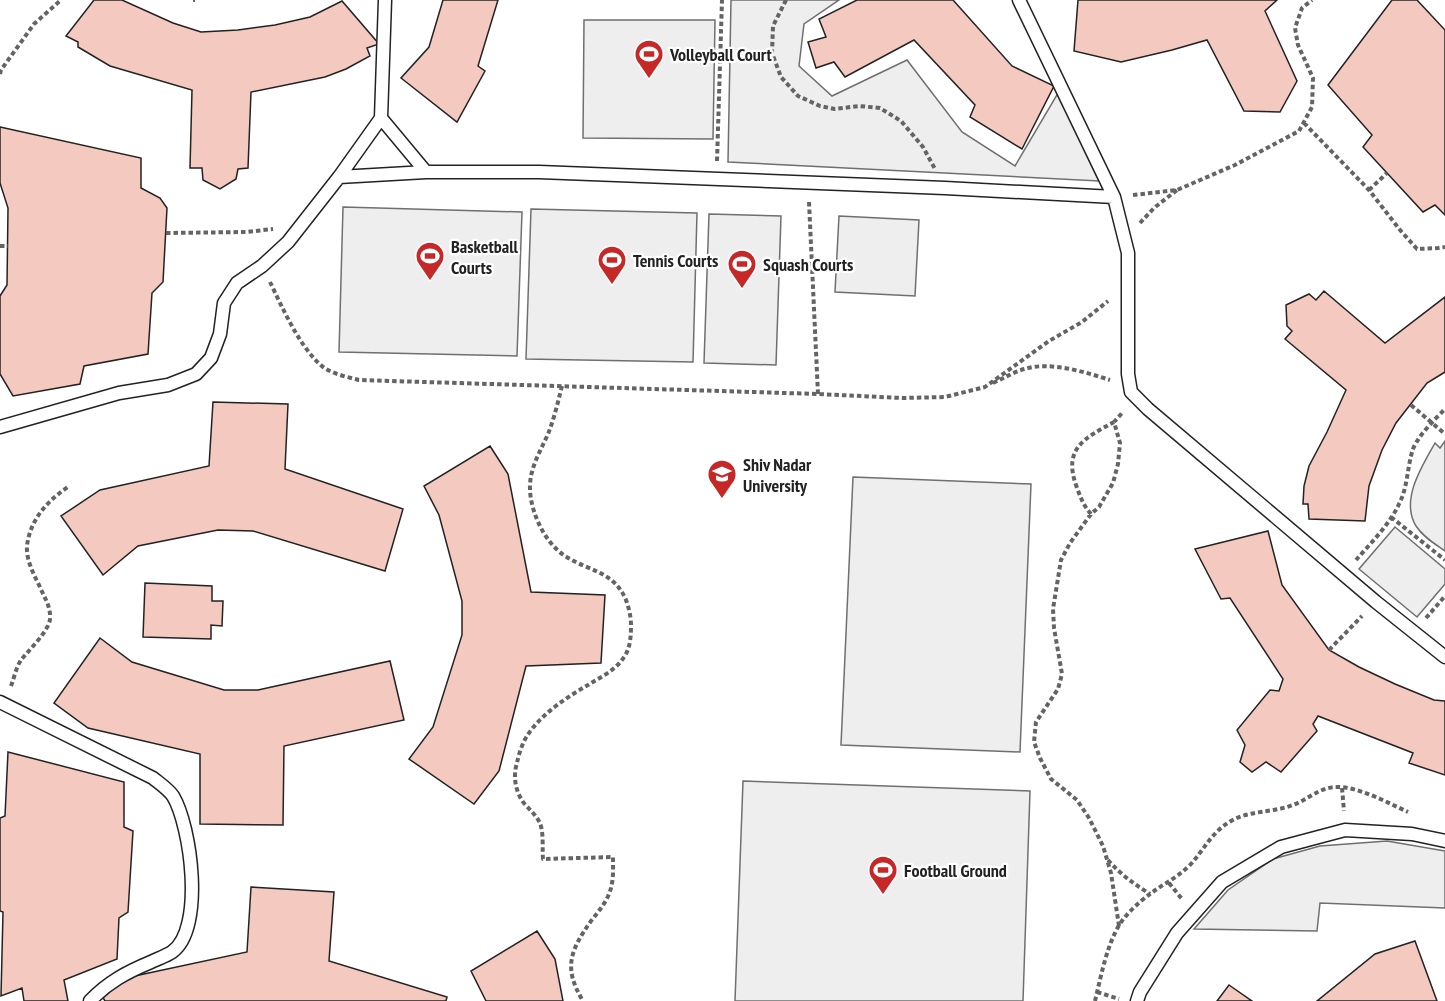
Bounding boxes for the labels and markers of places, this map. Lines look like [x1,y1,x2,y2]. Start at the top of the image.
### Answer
sports icon: Volleyball Court [633,38,665,80]
place label: Volleyball Court [669,43,772,66]
place label: Basketball Courts [451,235,519,279]
sports icon: Basketball Courts [414,240,446,282]
sports icon: Tennis Courts [596,244,628,286]
sports icon: Squash Courts [726,248,758,290]
place label: Tennis Courts [633,249,718,272]
place label: Squash Courts [763,253,853,276]
place label: Shiv Nadar University [743,453,812,497]
school or university icon: Shiv Nadar University [706,458,738,500]
sports icon: Football Ground [867,854,899,896]
place label: Football Ground [904,859,1007,882]

